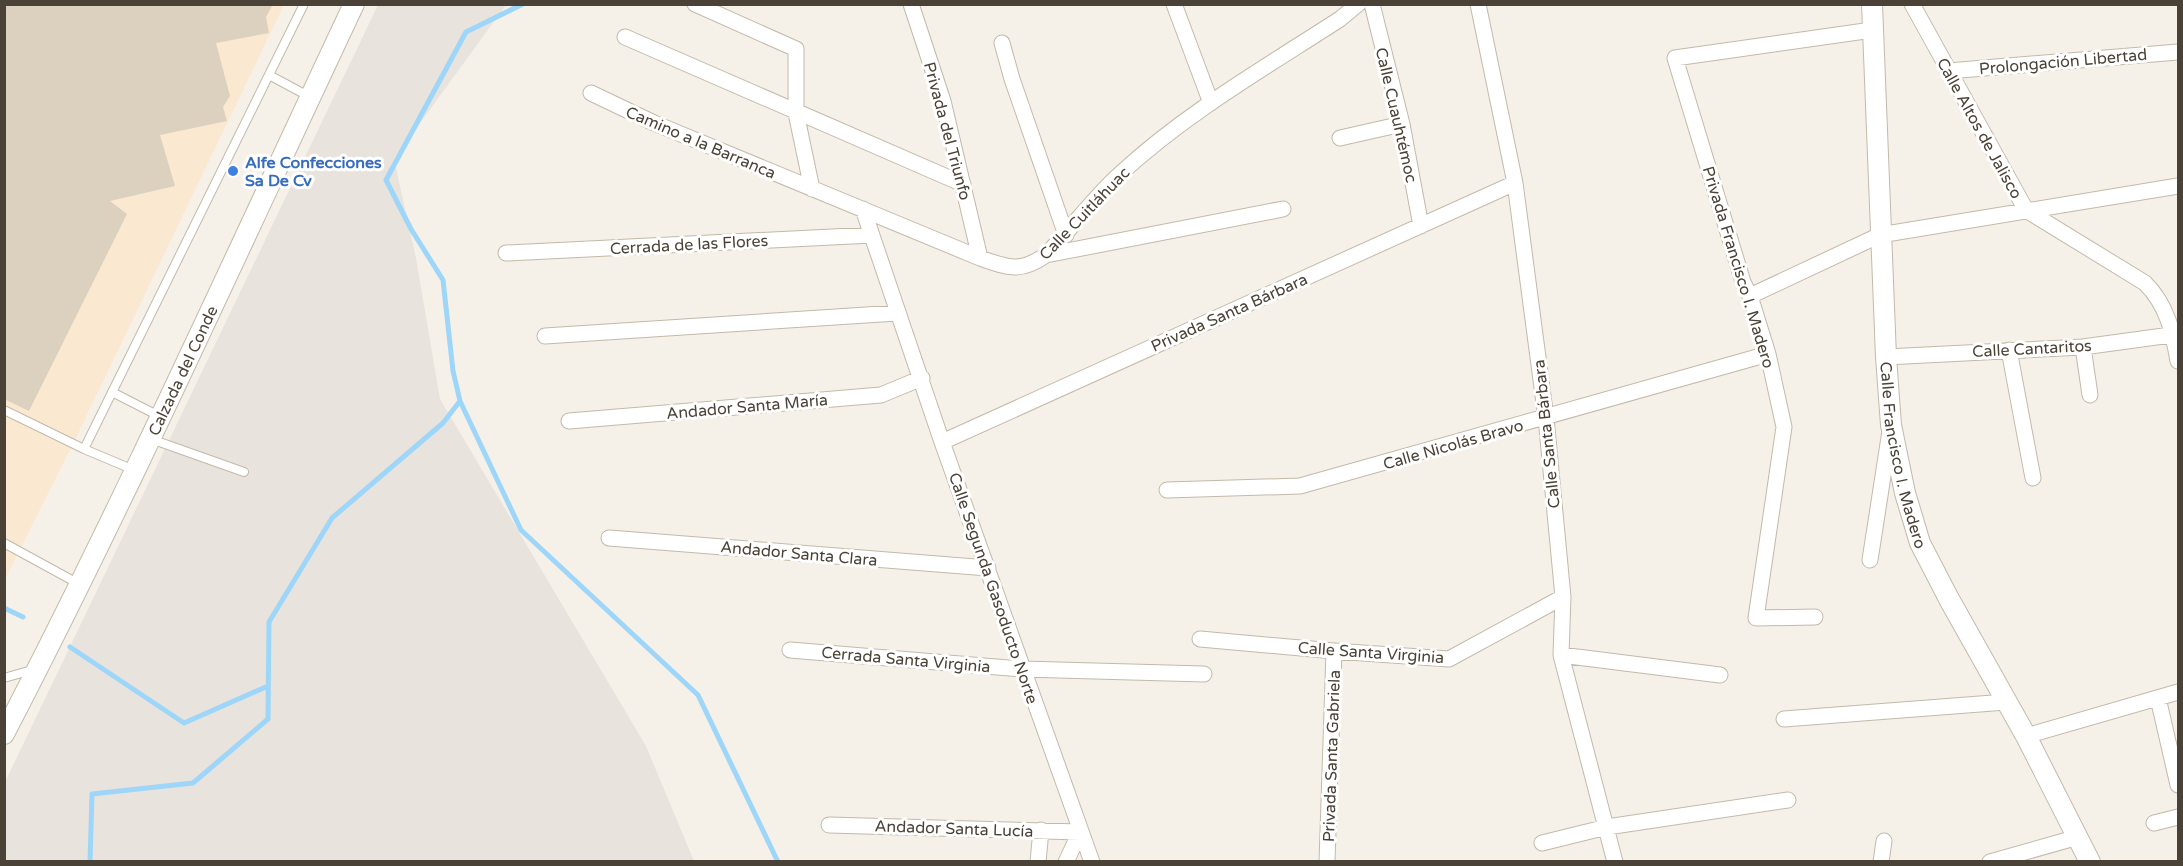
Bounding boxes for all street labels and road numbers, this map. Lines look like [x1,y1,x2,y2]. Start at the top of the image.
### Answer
street label: Prolongación Libertad [1978,45,2148,79]
street label: Calle Cuauhtémoc [1371,46,1421,185]
street label: Calle Altos de Jalisco [1932,54,2026,203]
street label: Privada del Triunfo [919,60,975,203]
street label: Camino a la Barranca [622,102,779,184]
street label: Calle Cuitláhuac [1035,163,1134,265]
street label: Privada Francisco I. Madero [1698,164,1778,371]
street label: Cerrada de las Flores [609,231,769,259]
street label: Privada Santa Bárbara [1148,269,1311,357]
street label: Calzada del Conde [144,303,223,439]
street label: Calle Cantaritos [1972,336,2092,362]
street label: Calle Santa Bárbara [1529,359,1565,509]
street label: Calle Francisco I. Madero [1875,361,1930,553]
street label: Andador Santa María [666,390,829,424]
street label: Calle Nicolás Bravo [1381,415,1526,475]
street label: Calle Segunda Gasoducto Norte [944,470,1042,707]
street label: Andador Santa Clara [720,537,878,571]
street label: Calle Santa Virginia [1297,638,1445,668]
street label: Cerrada Santa Virginia [821,643,991,677]
street label: Privada Santa Gabriela [1319,670,1345,843]
street label: Andador Santa Lucía [874,816,1034,842]

